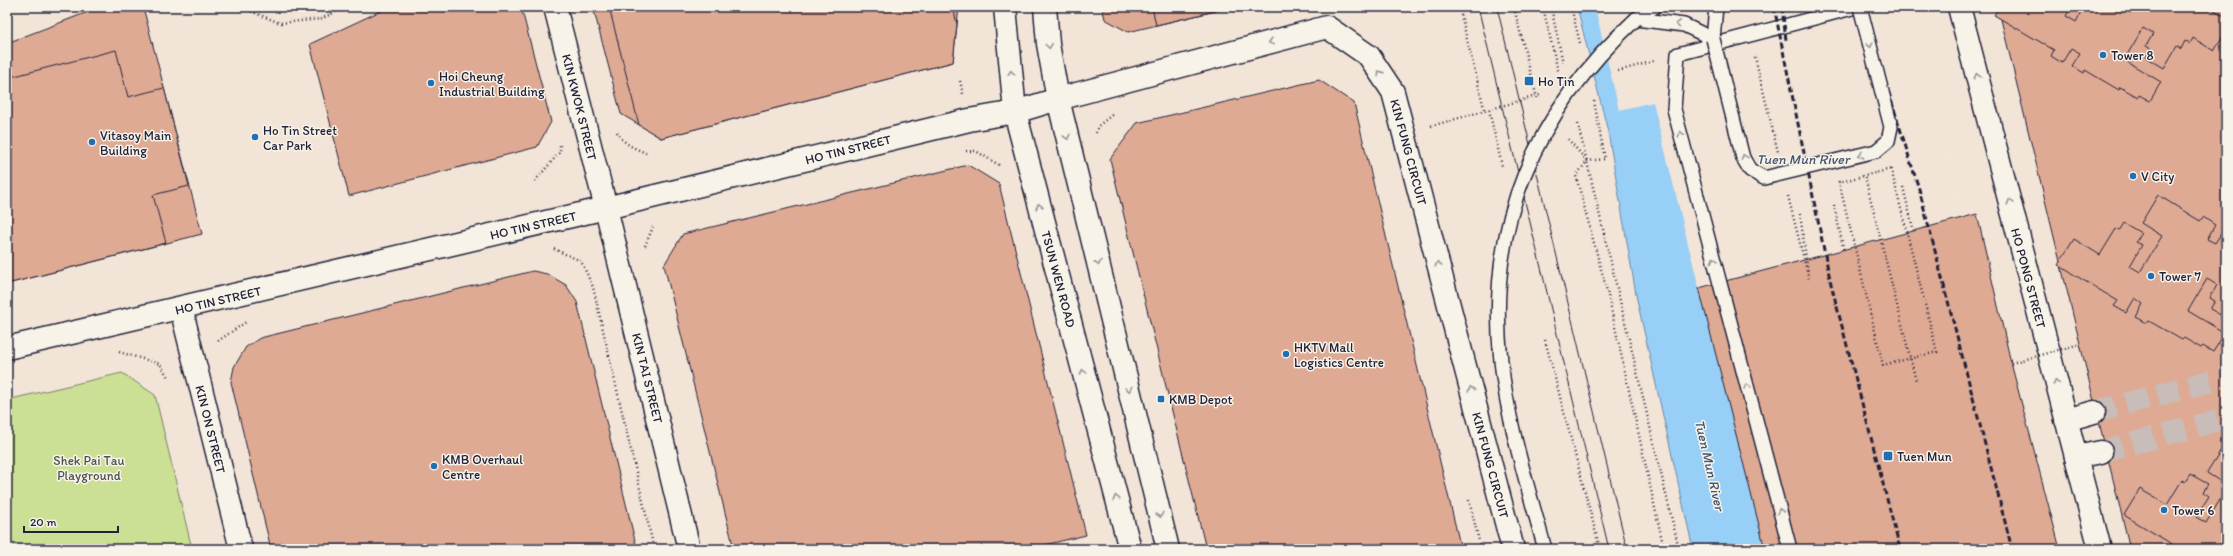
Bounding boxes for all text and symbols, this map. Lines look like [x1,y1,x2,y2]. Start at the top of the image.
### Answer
one-way arrow [1674,20,1681,29]
one-way arrow [1268,37,1275,46]
one-way arrow [1865,42,1873,48]
one-way arrow [1044,43,1053,49]
place label: Tower 8 [2111,48,2154,63]
marker: Tower 8 [2098,50,2108,60]
street label: KIN KWOK STREET [559,52,600,163]
place label: Hoi Cheung Industrial Building [439,69,545,99]
one-way arrow [1006,70,1015,76]
one-way arrow [1378,70,1385,77]
one-way arrow [1973,73,1982,80]
place label: Ho Tin [1538,74,1575,89]
marker: Ho Tin [1523,75,1535,87]
marker: Hoi Cheung Industrial Building [426,78,436,88]
street label: KIN FUNG CIRCUIT [1387,97,1430,208]
place label: Ho Tin Street Car Park [263,123,337,153]
place label: Vitasoy Main Building [100,128,172,158]
street label: HO TIN STREET [804,131,893,167]
one-way arrow [1677,131,1686,138]
marker: Ho Tin Street Car Park [250,132,260,142]
one-way arrow [1062,133,1071,140]
marker: Vitasoy Main Building [87,137,97,147]
one-way arrow [1858,150,1864,158]
water label: Tuen Mun River [1757,151,1851,168]
one-way arrow [1741,154,1749,161]
place label: V City [2141,169,2174,184]
marker: V City [2128,171,2138,181]
one-way arrow [2006,199,2014,205]
one-way arrow [1036,203,1044,209]
street label: HO TIN STREET [489,208,578,243]
street label: HO PONG STREET [2008,226,2049,331]
street label: TSUN WEN ROAD [1038,229,1079,329]
one-way arrow [1710,257,1719,264]
one-way arrow [1093,259,1102,266]
one-way arrow [1434,260,1443,267]
place label: Tower 7 [2159,269,2202,284]
marker: Tower 7 [2146,271,2156,281]
street label: HO TIN STREET [174,283,263,318]
street label: KIN TAI STREET [629,331,666,426]
place label: HKTV Mall Logistics Centre [1294,340,1384,370]
marker: HKTV Mall Logistics Centre [1281,349,1291,359]
one-way arrow [1079,369,1088,376]
one-way arrow [2052,379,2061,386]
one-way arrow [1743,382,1752,389]
street label: KIN ON STREET [192,384,229,475]
one-way arrow [1124,385,1133,392]
one-way arrow [1467,386,1476,393]
place label: KMB Depot [1169,392,1233,407]
marker: KMB Depot [1156,394,1166,404]
street label: KIN FUNG CIRCUIT [1469,410,1512,521]
water label: Tuen Mun River [1691,418,1729,514]
place label: Tuen Mun [1897,449,1952,464]
marker: Tuen Mun [1882,450,1894,462]
place label: KMB Overhaul Centre [442,452,523,482]
park label: Shek Pai Tau Playground [53,453,125,483]
marker: KMB Overhaul Centre [429,461,439,471]
one-way arrow [1113,495,1121,501]
place label: Tower 6 [2172,503,2215,518]
marker: Tower 6 [2159,505,2169,515]
scale bar [24,508,118,534]
one-way arrow [1776,508,1784,515]
one-way arrow [1155,512,1164,519]
text: 20 m [30,515,57,529]

